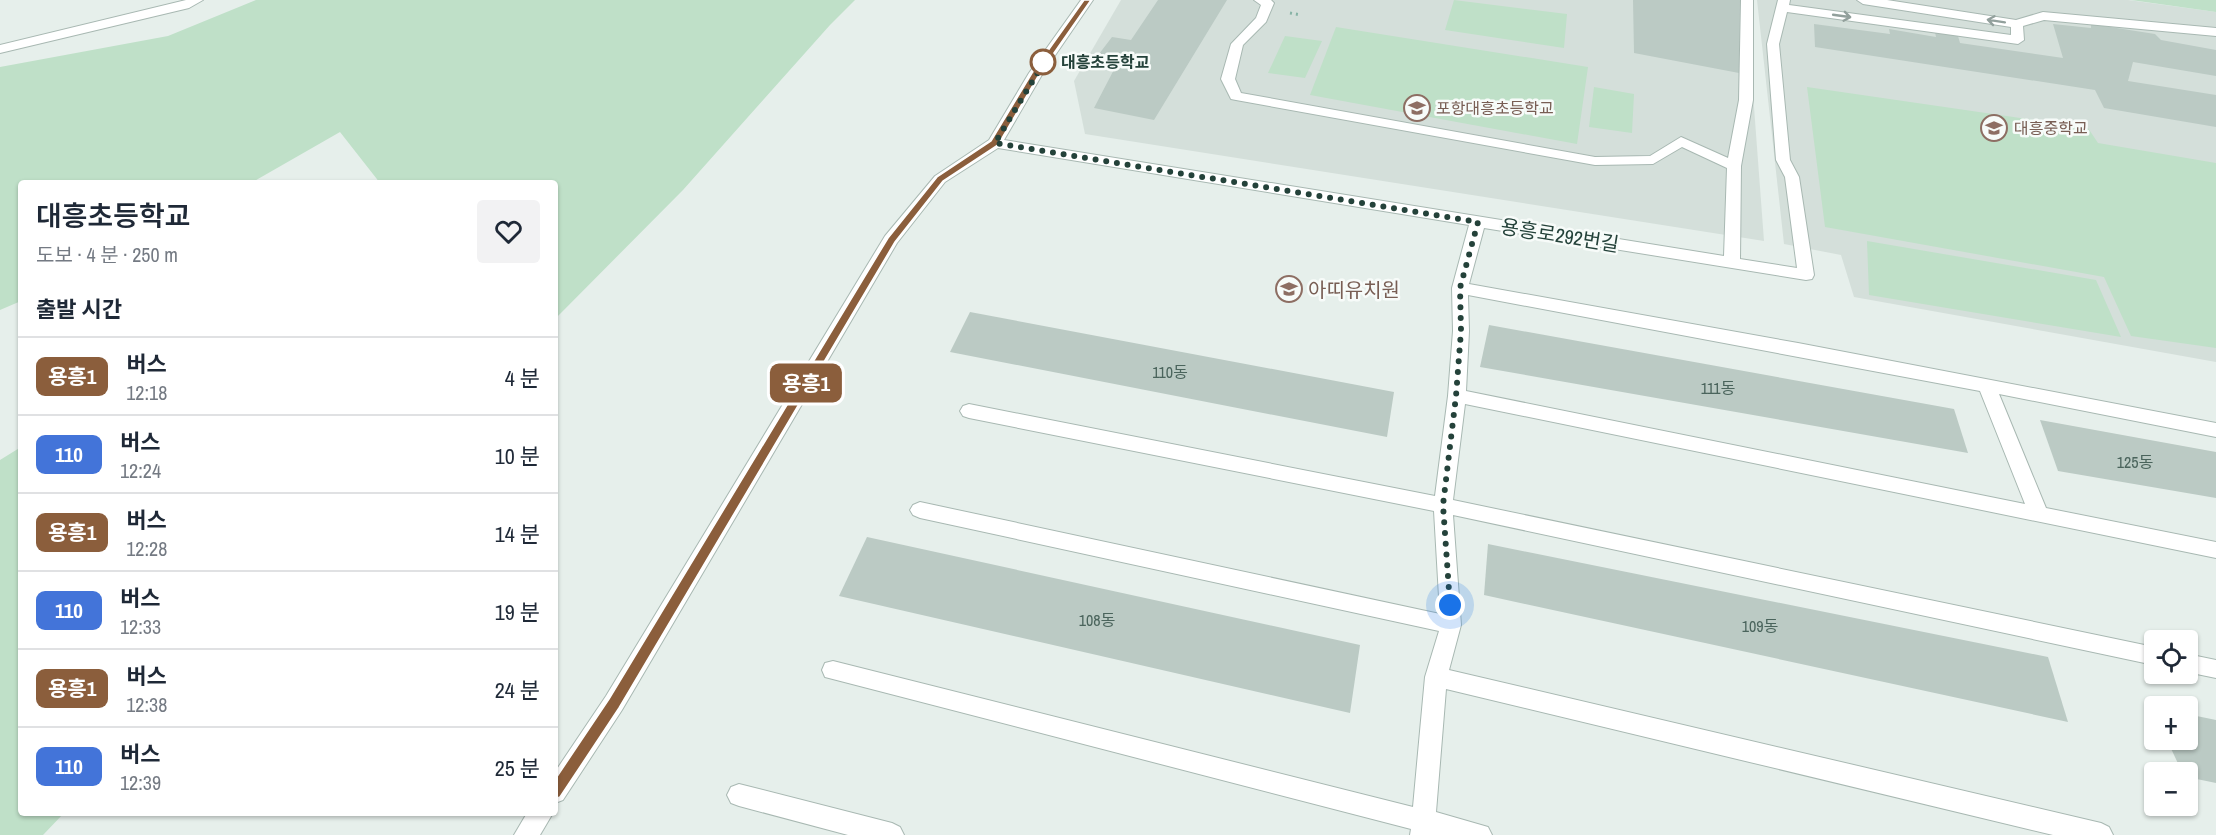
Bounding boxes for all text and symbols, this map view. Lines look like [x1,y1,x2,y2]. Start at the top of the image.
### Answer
one-way arrow [1831,10,1851,21]
one-way arrow [1986,15,2006,26]
marker: 대흥초등학교 [1030,49,1056,75]
place label: 대흥초등학교 [1061,51,1150,73]
school or university icon: 포항대흥초등학교 [1402,93,1432,123]
place label: 포항대흥초등학교 [1436,97,1554,119]
school or university icon: 대흥중학교 [1979,113,2009,143]
place label: 대흥중학교 [2014,117,2088,139]
text: 대흥초등학교 [36,197,191,235]
button: heart [477,200,540,263]
street label: 용흥로292번길 [1499,212,1621,258]
text: 도보 · 4 분 · 250 m [36,241,178,268]
school or university icon: 아띠유치원 [1274,274,1304,304]
place label: 아띠유치원 [1308,276,1400,303]
text: 출발 시간 [36,294,122,324]
text: 버스 [126,349,167,379]
house number: 110동 [1152,361,1188,383]
text: 용흥1 [48,362,96,391]
text: 4 분 [505,363,540,393]
line badge: 용흥1 [772,364,840,403]
text: 용흥1 [782,369,830,398]
house number: 111동 [1701,377,1736,399]
text: 12:18 [126,379,167,406]
text: 버스 [120,427,160,457]
text: 110 [55,440,83,469]
text: 10 분 [495,441,540,471]
house number: 125동 [2117,451,2154,473]
text: 12:24 [120,457,161,484]
text: 버스 [126,505,167,535]
text: 용흥1 [48,518,96,547]
text: 14 분 [495,519,540,549]
text: 12:28 [126,535,167,562]
text: 버스 [120,583,160,613]
your location [1435,590,1465,620]
text: 110 [55,596,83,625]
text: 19 분 [495,597,540,627]
house number: 108동 [1079,609,1116,631]
text: 12:33 [120,613,161,640]
house number: 109동 [1742,615,1779,637]
map controls [2144,630,2198,816]
button: locate [2144,630,2198,684]
text: 버스 [126,661,167,691]
text: 용흥1 [48,674,96,703]
text: 24 분 [495,675,540,705]
text: 12:38 [126,691,167,718]
button: + [2144,696,2198,750]
text: 버스 [120,739,160,769]
text: 110 [55,752,83,781]
text: 25 분 [495,753,540,783]
button: − [2144,762,2198,816]
text: 12:39 [120,769,161,796]

